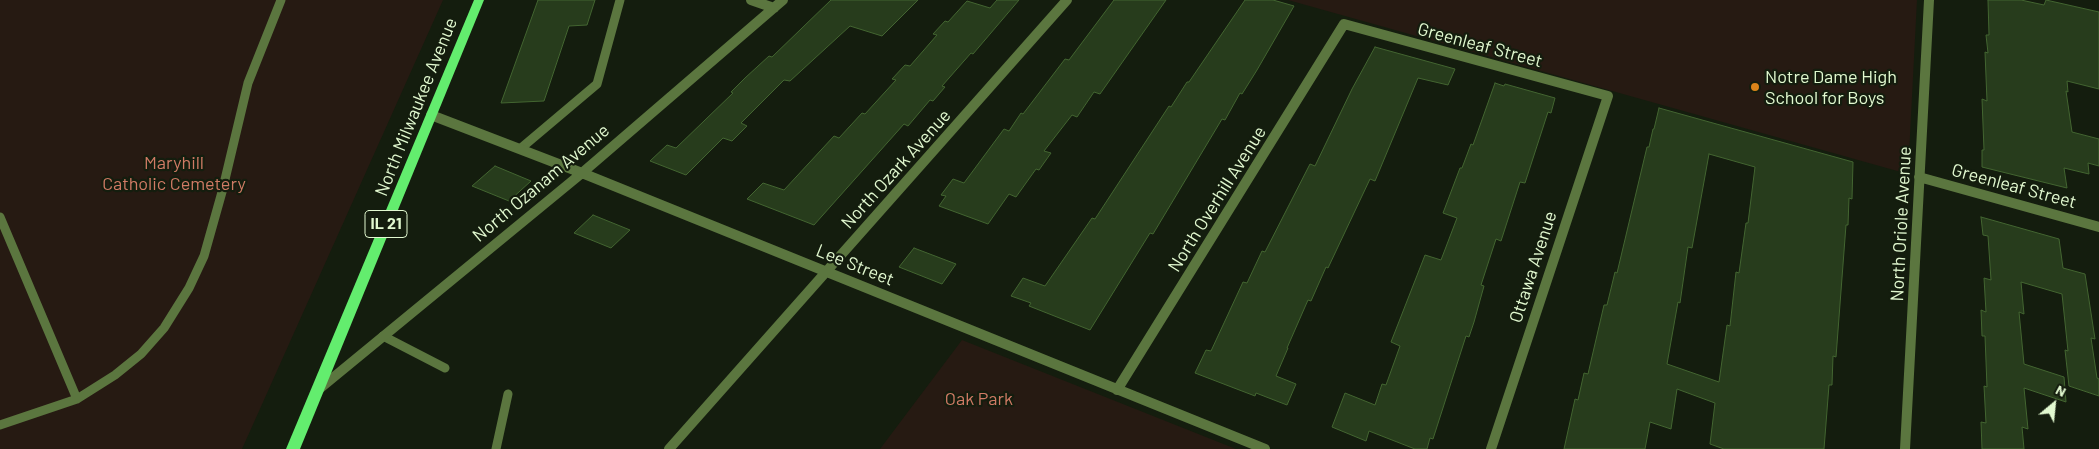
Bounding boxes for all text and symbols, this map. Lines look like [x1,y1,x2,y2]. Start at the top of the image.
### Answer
street label: North Milwaukee Avenue [370,15,462,199]
street label: Greenleaf Street [1415,18,1545,72]
place label: Notre Dame High School for Boys [1765,66,1897,108]
marker: Notre Dame High School for Boys [1749,81,1761,93]
street label: North Ozark Avenue [837,105,955,233]
street label: North Ozanam Avenue [468,120,614,246]
street label: North Overhill Avenue [1163,122,1271,276]
street label: North Oriole Avenue [1886,146,1916,302]
park label: Maryhill Catholic Cemetery [102,152,246,194]
street label: Greenleaf Street [1949,159,2079,213]
street label: Ottawa Avenue [1505,208,1561,326]
road number: IL 21 [365,210,407,238]
street label: Lee Street [813,240,897,290]
north arrow [2029,379,2079,429]
text: N [2053,381,2069,400]
park label: Oak Park [945,388,1013,410]

